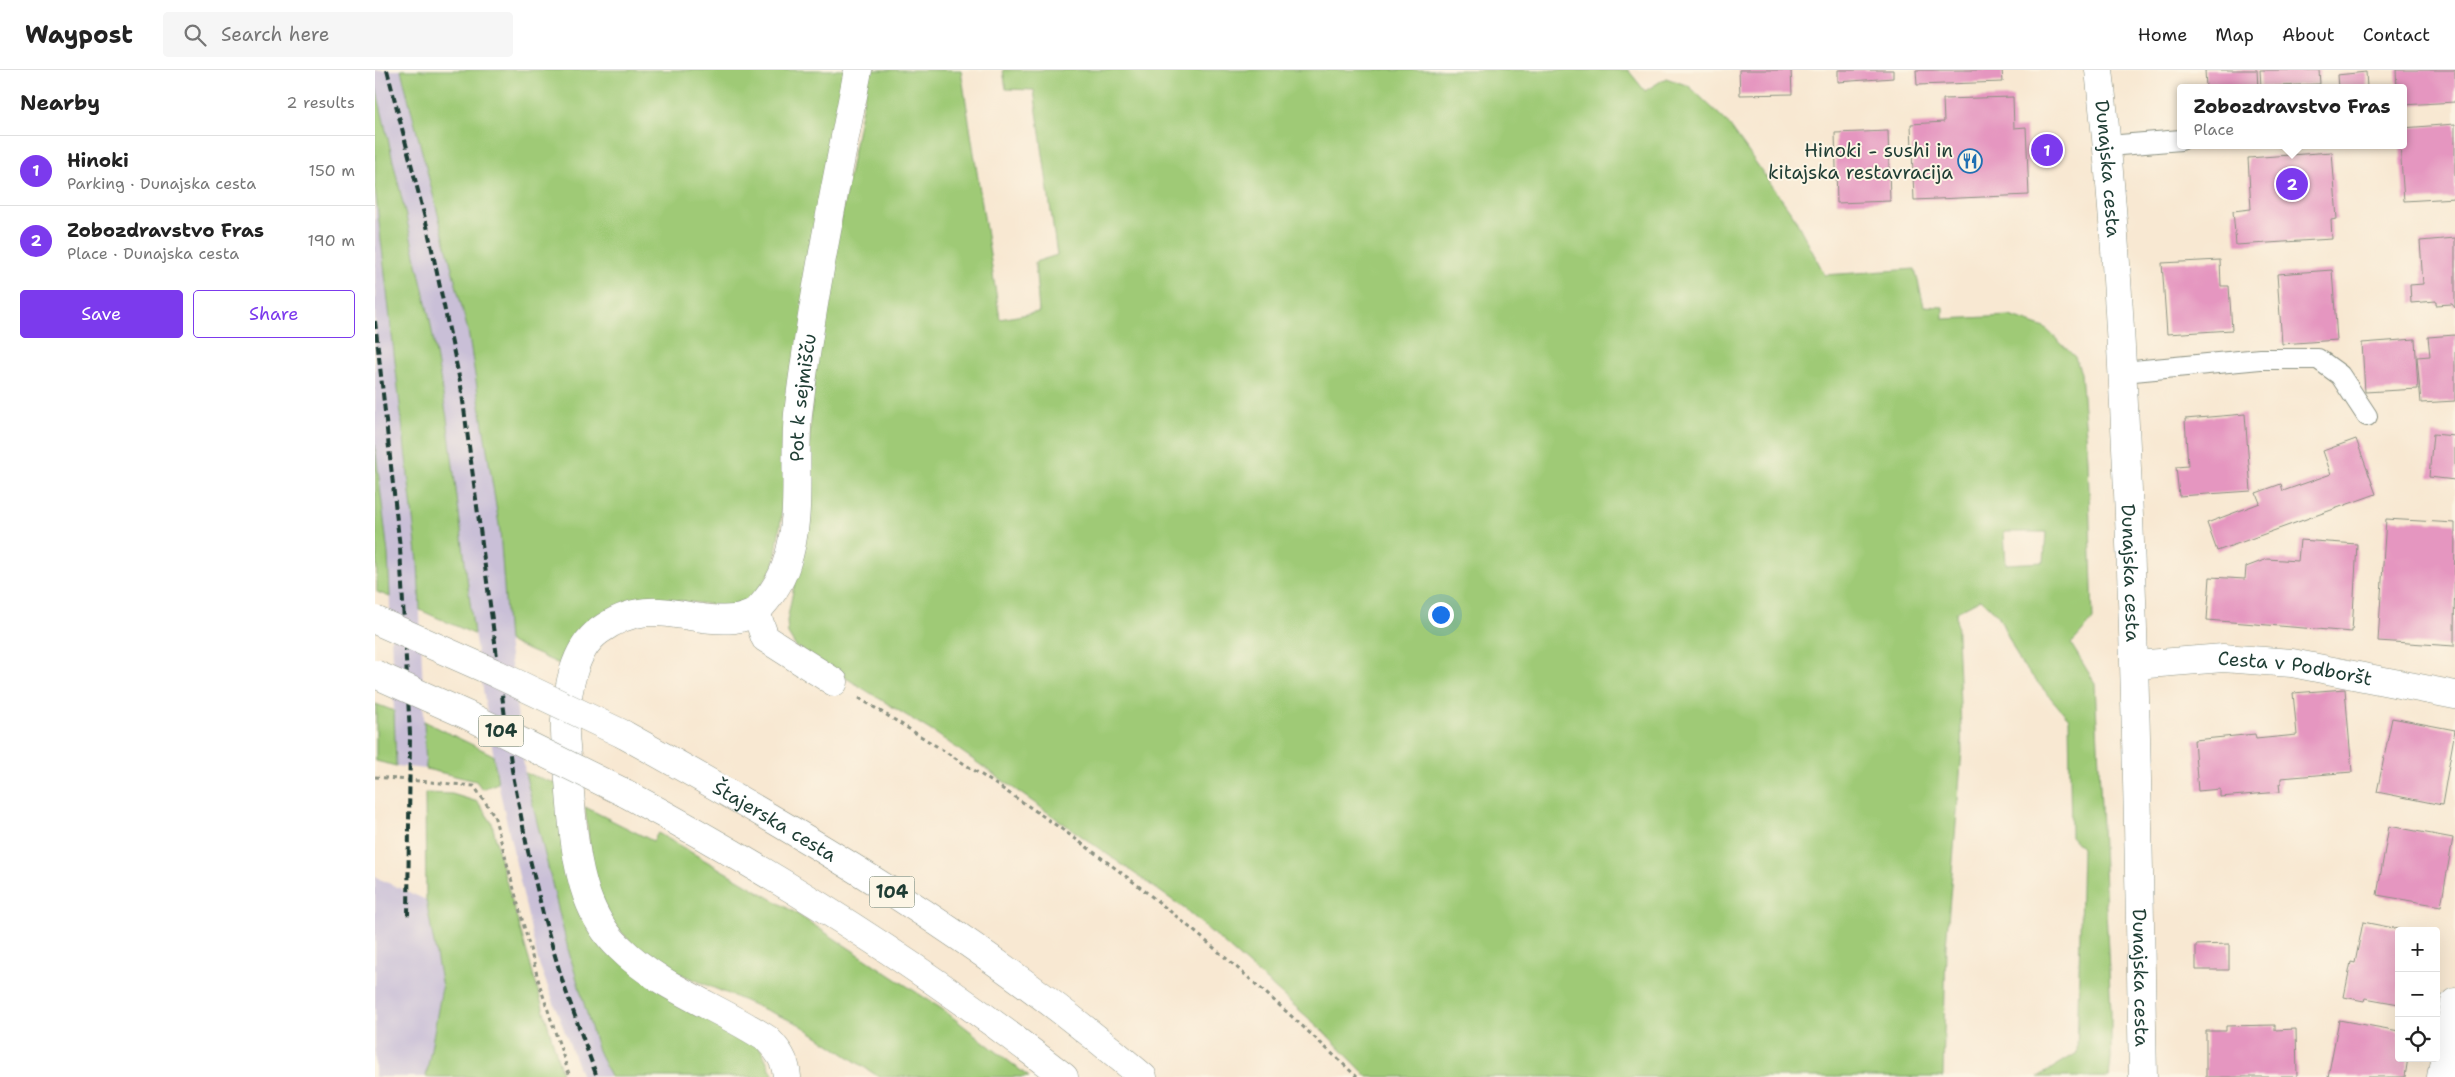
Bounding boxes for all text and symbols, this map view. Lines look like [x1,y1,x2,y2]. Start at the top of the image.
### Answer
search box [163,12,513,57]
text: Waypost [25,19,133,51]
icon: search [181,21,209,49]
text: Search here [221,22,329,47]
text: Home [2138,23,2187,47]
text: Map [2215,23,2254,47]
text: About [2282,23,2335,47]
text: Contact [2363,23,2430,47]
popup [2177,84,2407,149]
text: Nearby [20,89,100,117]
text: 2 results [286,92,355,113]
text: Zobozdravstvo Fras [2193,94,2391,119]
street label: Dunajska cesta [2090,99,2127,238]
text: Place [2193,119,2234,140]
pin: 1 [2031,131,2063,169]
place label: Hinoki - sushi in kitajska restavracija [1768,138,1953,185]
text: Hinoki [67,148,129,173]
restaurant icon: Hinoki - sushi in kitajska restavracija [1957,148,1983,174]
text: 1 [32,160,40,181]
text: 150 m [308,160,355,181]
pin: 2 [2276,165,2308,203]
text: Parking · Dunajska cesta [67,173,256,194]
text: Zobozdravstvo Fras [67,218,264,243]
text: 2 [30,230,42,251]
text: 190 m [308,230,355,251]
text: Place · Dunajska cesta [67,243,239,264]
button: Save [20,290,183,338]
button: Share [193,290,355,338]
street label: Pot k sejmišču [784,332,822,462]
street label: Dunajska cesta [2116,504,2146,642]
your location [1428,602,1454,628]
street label: Cesta v Podboršt [2217,645,2374,691]
road number: 104 [479,716,523,746]
street label: Štajerska cesta [708,774,842,867]
road number: 104 [869,876,915,908]
street label: Dunajska cesta [2127,909,2155,1047]
map controls [2395,927,2440,1062]
button: + [2395,927,2440,972]
button: − [2395,972,2440,1017]
button: locate [2395,1017,2440,1062]

